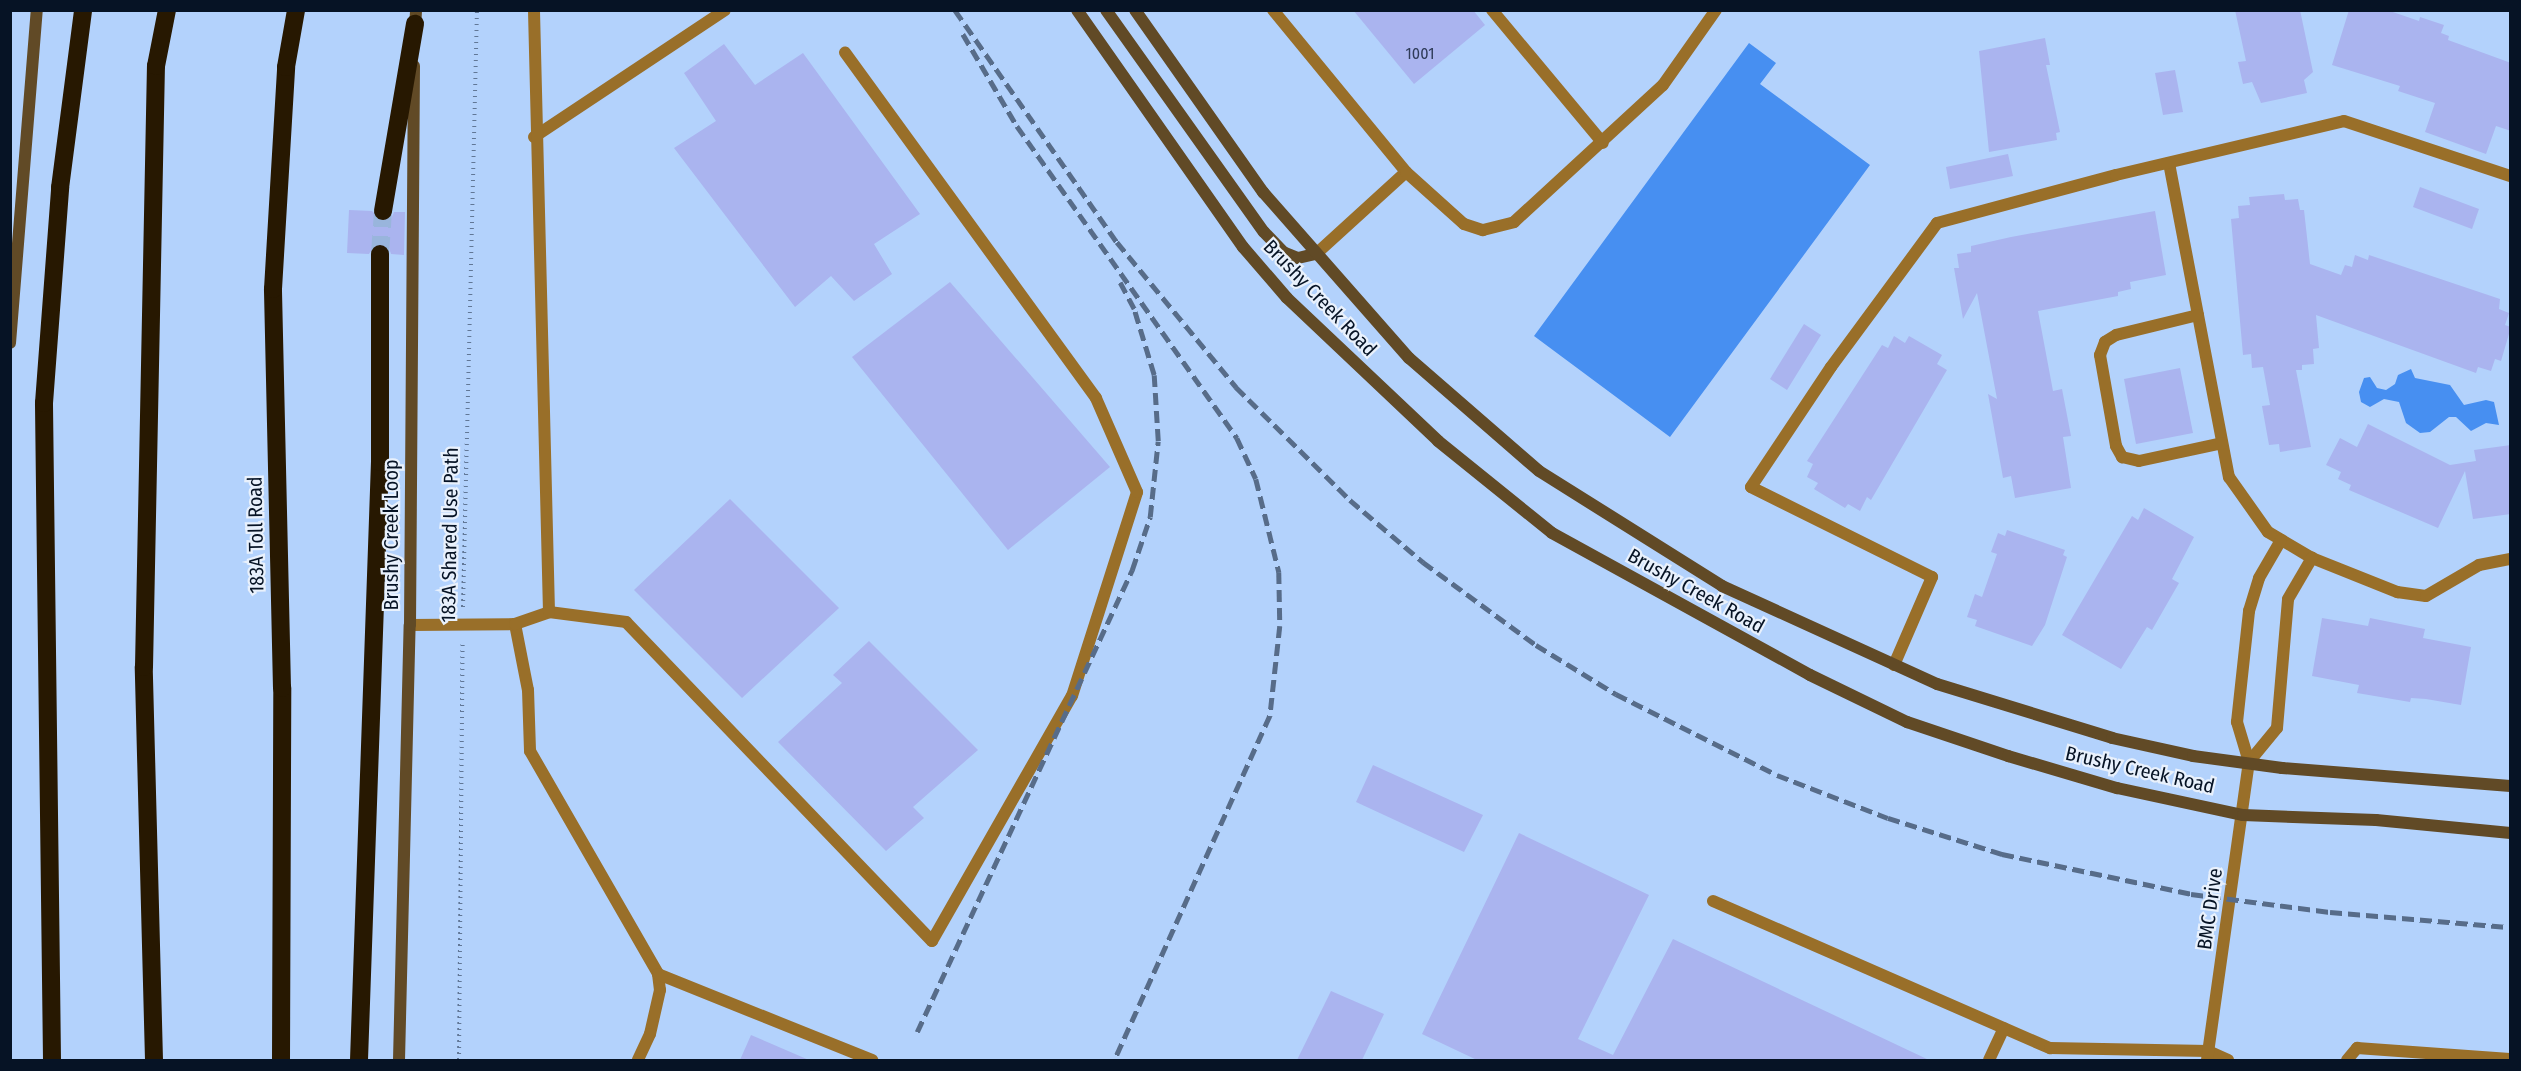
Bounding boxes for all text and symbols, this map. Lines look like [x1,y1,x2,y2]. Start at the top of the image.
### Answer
house number: 1001 [1406,44,1434,64]
street label: Brushy Creek Road [1258,235,1382,361]
street label: 183A Shared Use Path [436,447,464,623]
street label: Brushy Creek Loop [379,459,403,611]
street label: 183A Toll Road [243,476,269,594]
street label: Brushy Creek Road [1624,544,1768,638]
street label: Brushy Creek Road [2063,741,2217,799]
street label: BMC Drive [2192,867,2228,951]

